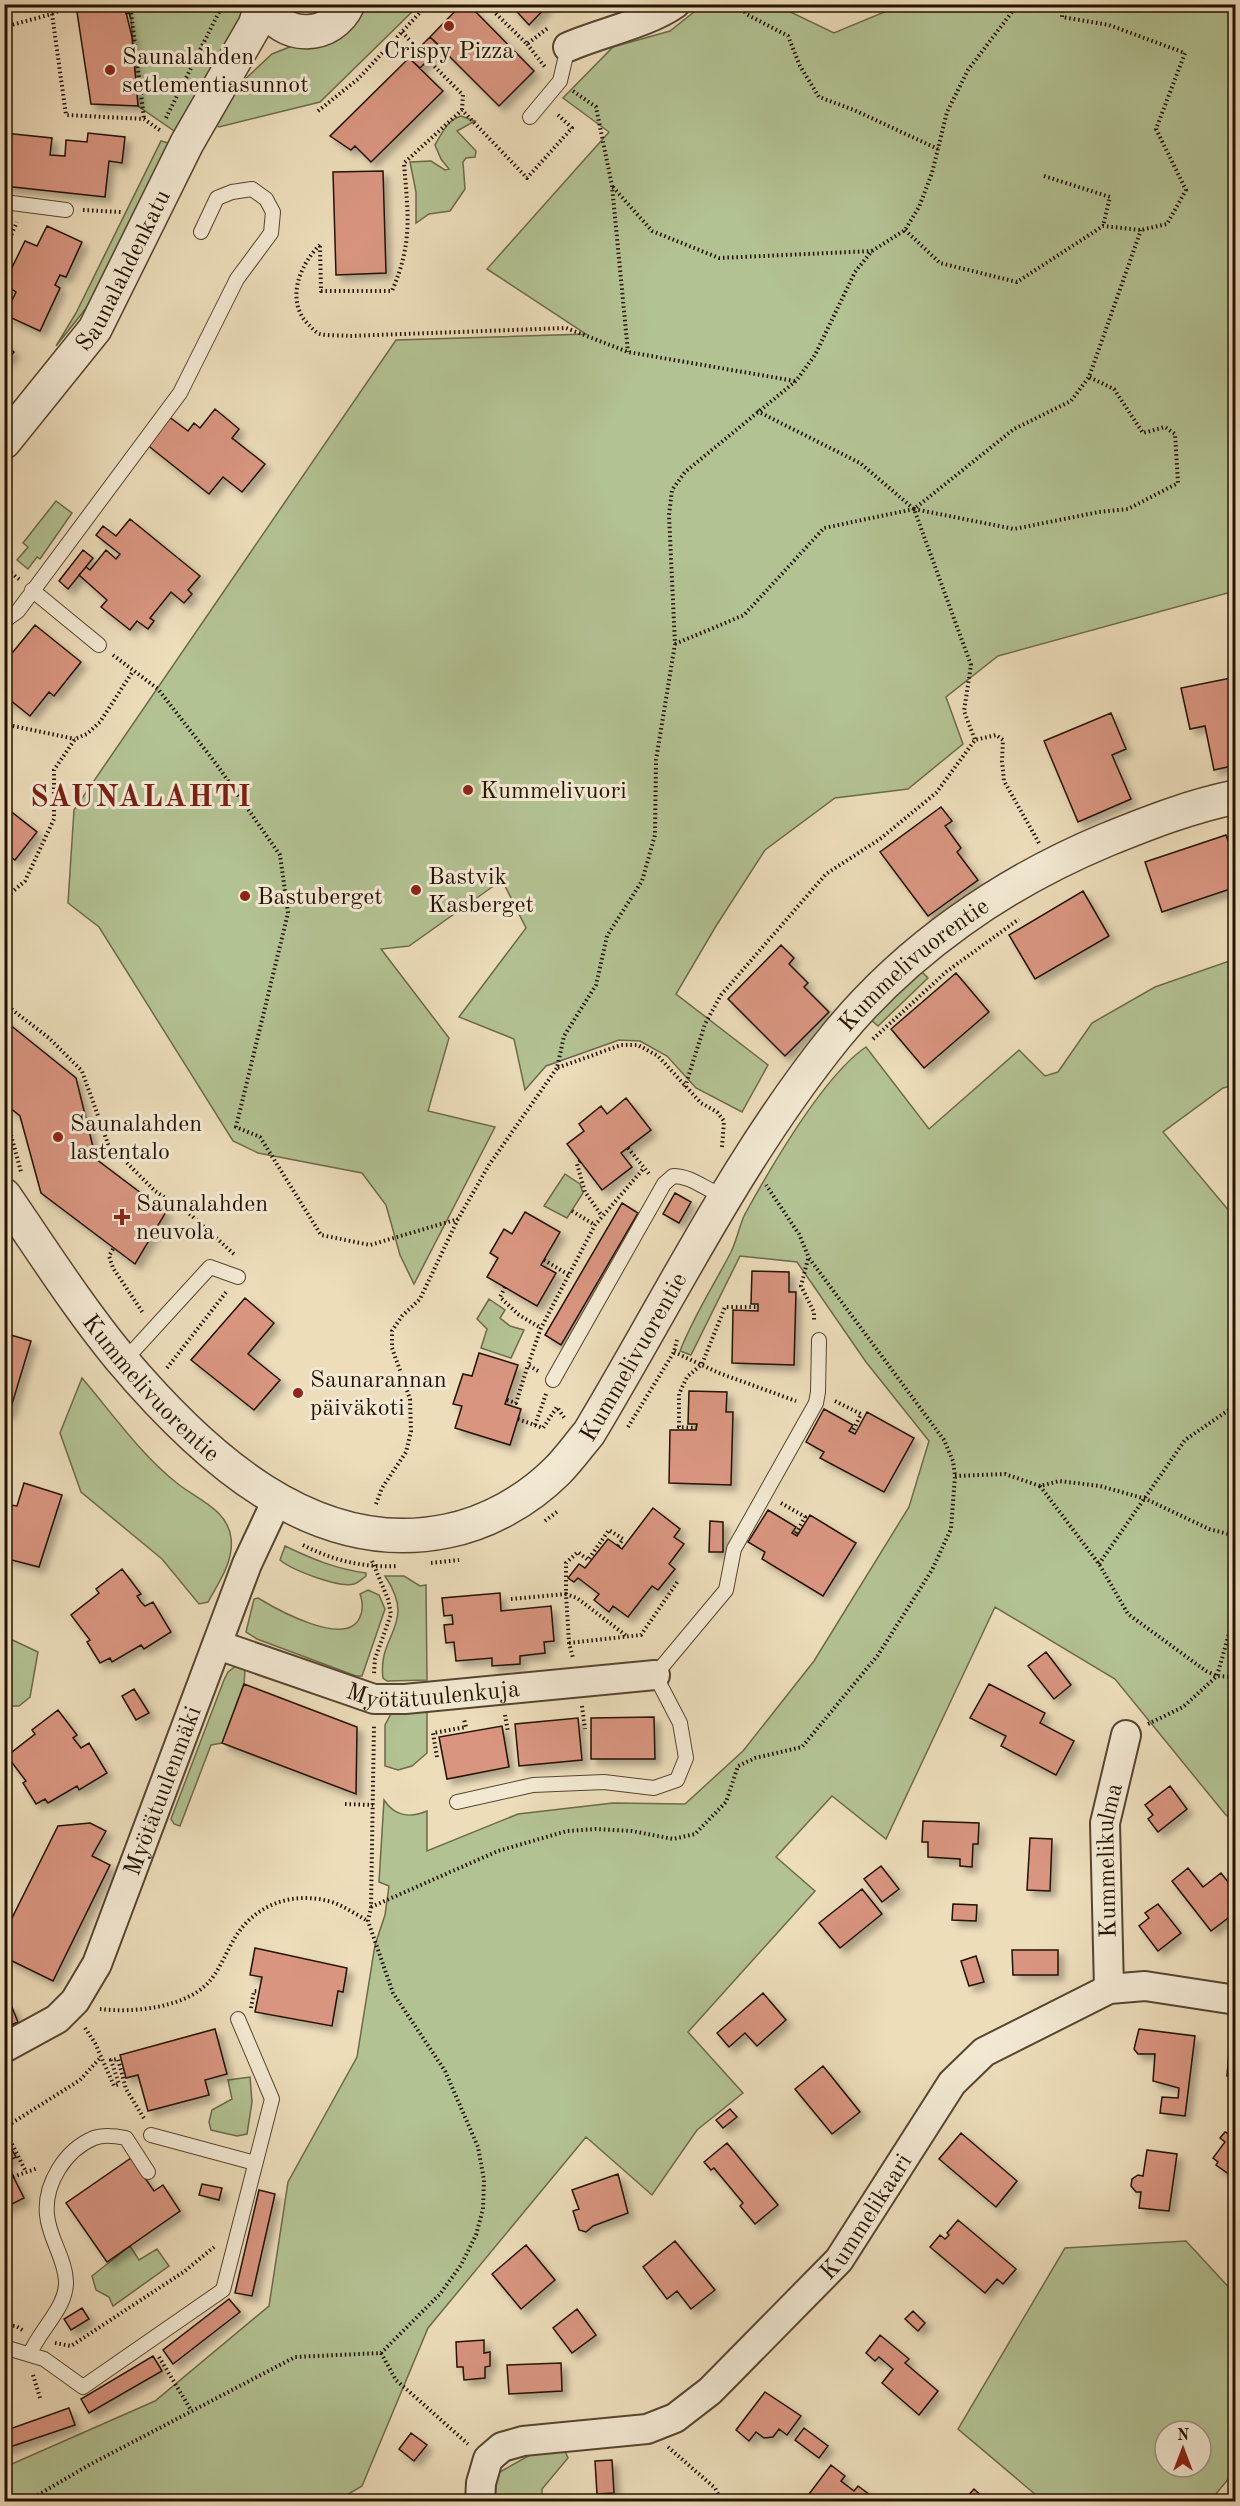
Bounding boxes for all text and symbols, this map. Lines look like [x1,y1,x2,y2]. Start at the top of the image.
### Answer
marker: Crispy Pizza [442,19,456,33]
place label: Crispy Pizza [384,40,514,64]
place label: Saunalahden setlementiasunnot [122,46,309,98]
marker: Saunalahden setlementiasunnot [103,63,117,77]
street label: Saunalahdenkatu [72,186,176,357]
place label: Kummelivuori [480,780,627,804]
district label: SAUNALAHTI [30,783,252,813]
marker: Kummelivuori [461,783,475,797]
place label: Bastvik Kasberget [428,866,534,918]
marker: Bastvik Kasberget [409,883,423,897]
place label: Bastuberget [257,886,383,910]
marker: Bastuberget [238,889,252,903]
street label: Kummelivuorentie [835,895,994,1037]
place label: Saunalahden lastentalo [70,1113,202,1165]
marker: Saunalahden lastentalo [51,1130,65,1144]
place label: Saunalahden neuvola [136,1193,268,1245]
marker: Saunalahden neuvola [113,1208,131,1226]
street label: Kummelivuorentie [577,1269,692,1446]
street label: Kummelivuorentie [77,1311,223,1467]
place label: Saunarannan päiväkoti [310,1369,447,1421]
marker: Saunarannan päiväkoti [291,1386,305,1400]
street label: Myötätuulenkuja [343,1678,521,1714]
street label: Myötätuulenmäki [121,1703,207,1879]
street label: Kummelikulma [1095,1781,1128,1938]
street label: Kummelikaari [817,2150,917,2285]
north arrow [1153,2419,1213,2479]
text: N [1177,2428,1190,2444]

